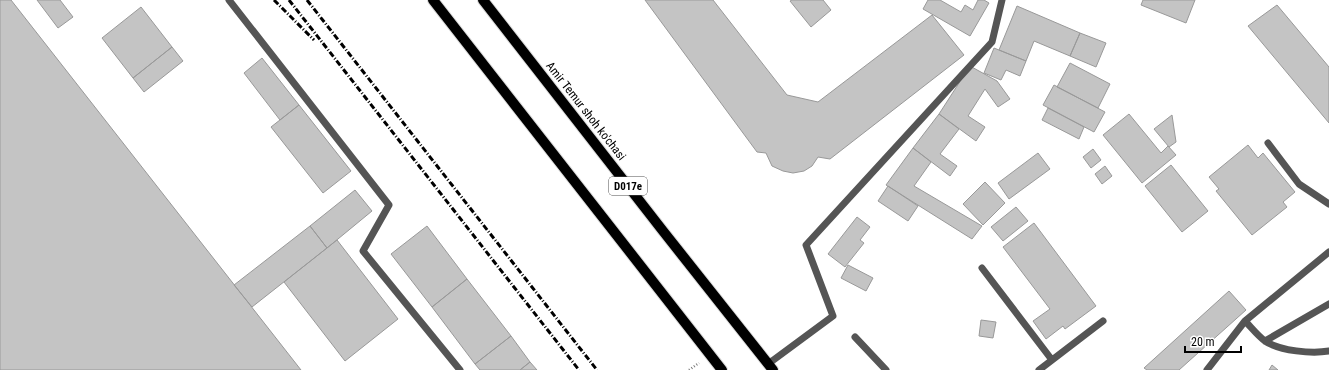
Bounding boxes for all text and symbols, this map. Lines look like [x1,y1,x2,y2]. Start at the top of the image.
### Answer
street label: Amir Temur shoh ko'chasi [543,59,629,163]
road number: D017e [609,177,647,195]
scale bar [1185,328,1241,354]
text: 20 m [1191,335,1215,349]

